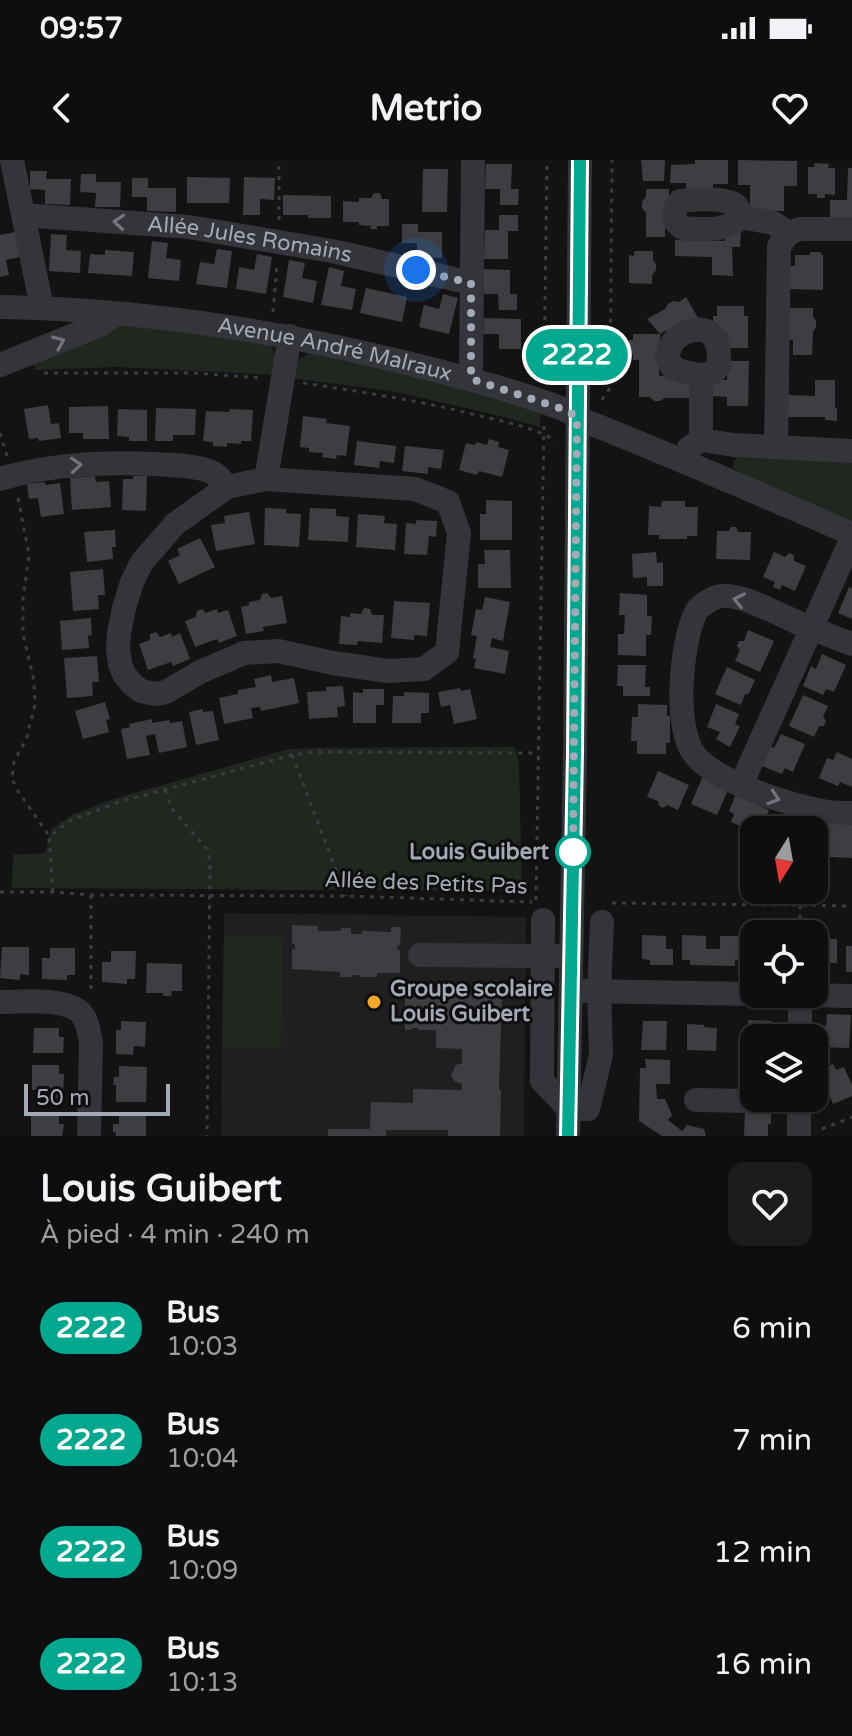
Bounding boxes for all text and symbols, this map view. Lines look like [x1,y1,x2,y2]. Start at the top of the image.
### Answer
text: 09:57 [40,10,123,47]
icon: back [40,86,84,130]
icon: heart [768,86,812,130]
text: Metrio [369,87,483,130]
street label: Allée Jules Romains [146,211,354,268]
one-way arrow [112,214,125,231]
your location [396,250,436,290]
street label: Avenue André Malraux [215,312,455,387]
line badge: 2222 [521,329,633,381]
one-way arrow [51,336,65,352]
text: 2222 [542,338,612,372]
one-way arrow [70,457,83,474]
one-way arrow [733,592,746,609]
one-way arrow [767,788,781,804]
north arrow [740,816,828,904]
map controls [740,816,828,1112]
marker: Louis Guibert [556,835,590,869]
place label: Louis Guibert [409,839,550,865]
street label: Allée des Petits Pas [324,866,528,900]
button: locate [740,920,828,1008]
place label: Groupe scolaire Louis Guibert [390,976,553,1027]
marker: Groupe scolaire Louis Guibert [365,993,383,1011]
button: layers [740,1024,828,1112]
scale bar [24,1080,170,1116]
text: 50 m [36,1085,90,1111]
button: heart [728,1162,812,1246]
text: Louis Guibert [40,1166,282,1212]
text: À pied · 4 min · 240 m [40,1219,310,1250]
text: Bus [166,1294,220,1331]
text: 6 min [732,1310,812,1347]
text: 2222 [56,1311,126,1345]
text: 10:03 [166,1331,238,1362]
text: Bus [166,1406,220,1443]
text: 7 min [732,1422,812,1459]
text: 2222 [56,1423,126,1457]
text: 10:04 [166,1443,238,1474]
text: Bus [166,1518,220,1555]
text: 12 min [713,1534,812,1571]
text: 2222 [56,1535,126,1569]
text: 10:09 [166,1555,238,1586]
text: Bus [166,1630,220,1667]
text: 16 min [713,1646,812,1683]
text: 2222 [56,1647,126,1681]
text: 10:13 [166,1667,238,1698]

